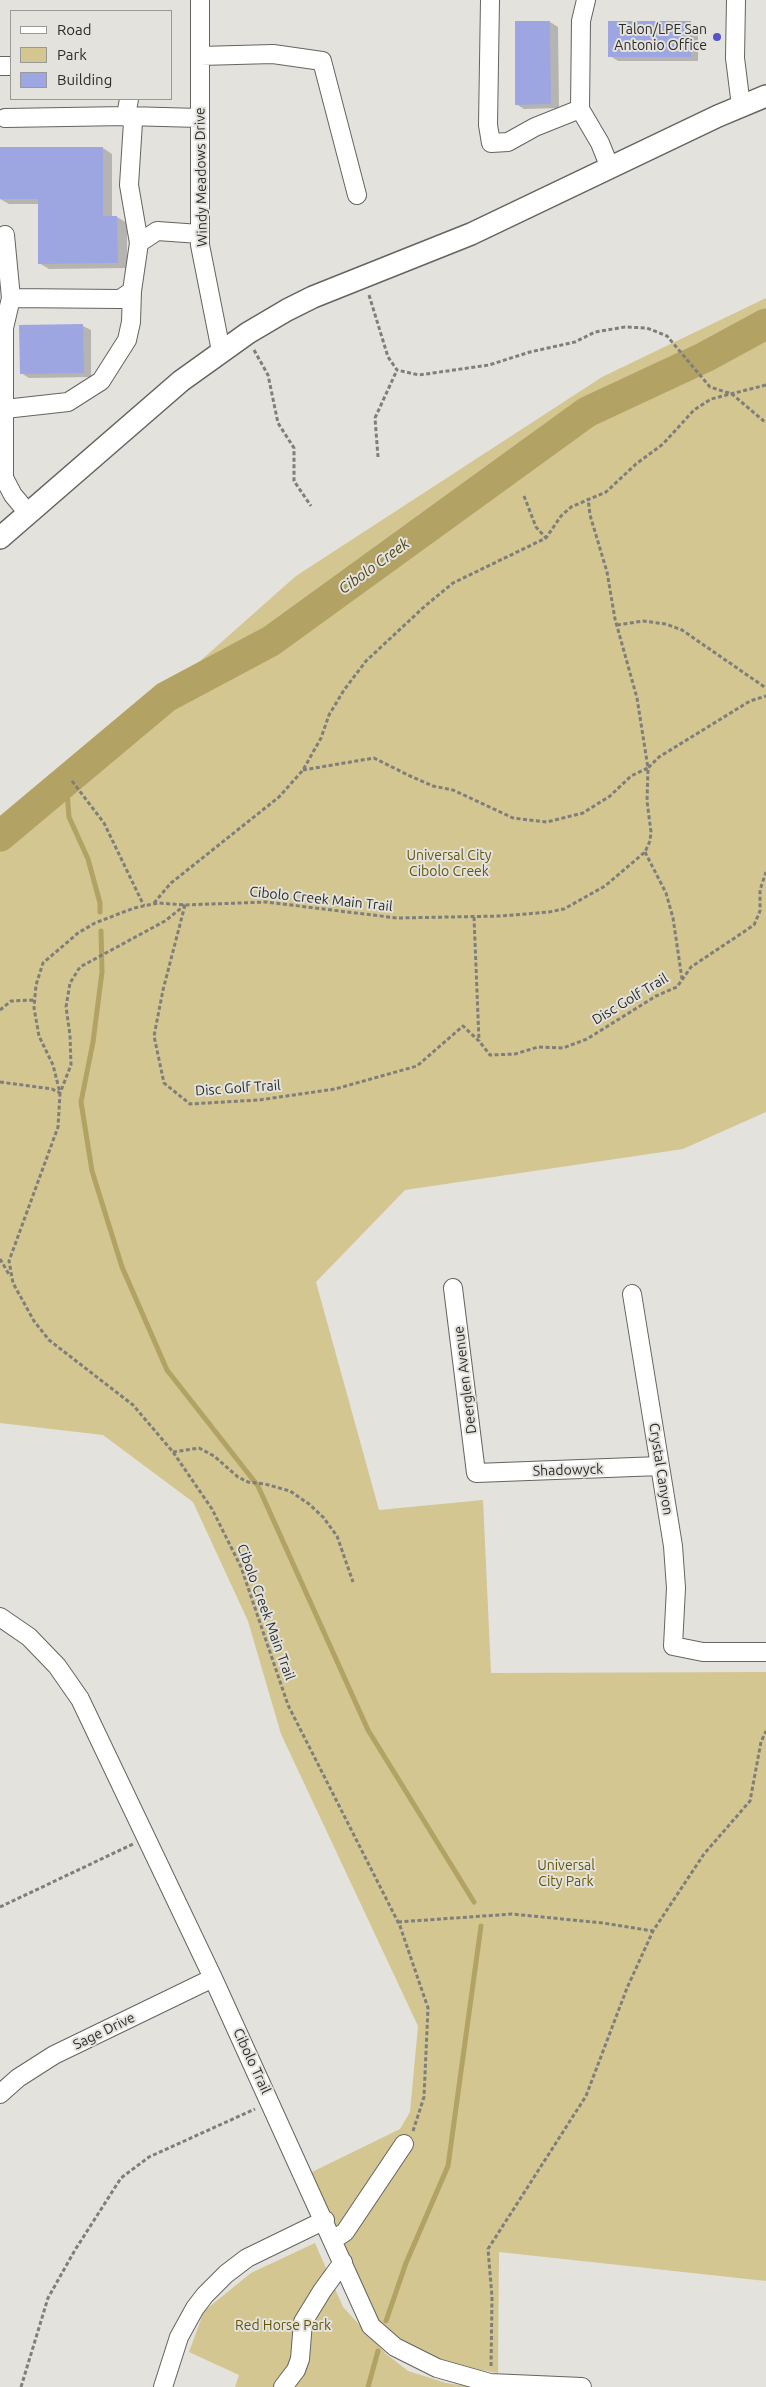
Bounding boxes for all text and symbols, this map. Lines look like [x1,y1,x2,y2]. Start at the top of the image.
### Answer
legend [10,10,172,100]
text: Road [57,21,92,38]
place label: Talon/LPE San Antonio Office [614,21,707,54]
marker: Talon/LPE San Antonio Office [711,31,723,43]
text: Park [57,46,87,63]
text: Building [57,71,112,88]
street label: Windy Meadows Drive [191,107,211,247]
water label: Cibolo Creek [335,534,413,598]
park label: Universal City Cibolo Creek [406,847,492,880]
street label: Cibolo Creek Main Trail [249,883,393,915]
street label: Disc Golf Trail [589,970,671,1028]
street label: Disc Golf Trail [195,1077,281,1099]
street label: Deerglen Avenue [450,1325,480,1435]
street label: Crystal Canyon [645,1422,677,1516]
street label: Shadowyck [533,1460,603,1480]
street label: Cibolo Creek Main Trail [234,1542,298,1682]
park label: Universal City Park [537,1857,595,1890]
street label: Sage Drive [70,2009,138,2053]
street label: Cibolo Trail [230,2026,274,2096]
park label: Red Horse Park [235,2317,331,2333]

